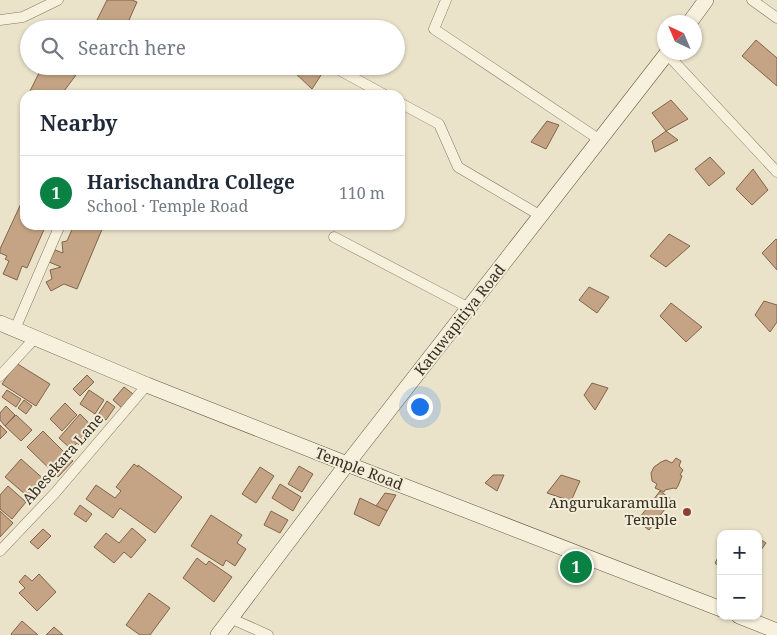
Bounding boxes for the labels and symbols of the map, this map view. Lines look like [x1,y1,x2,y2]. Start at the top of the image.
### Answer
north arrow [657,15,702,60]
street label: Katuwapitiya Road [409,260,509,379]
your location [407,394,433,420]
street label: Abesekara Lane [17,409,107,508]
street label: Temple Road [313,442,406,494]
place label: Angurukaramulla Temple [549,492,677,529]
marker: Angurukaramulla Temple [681,506,693,518]
pin: 1 [560,548,592,586]

